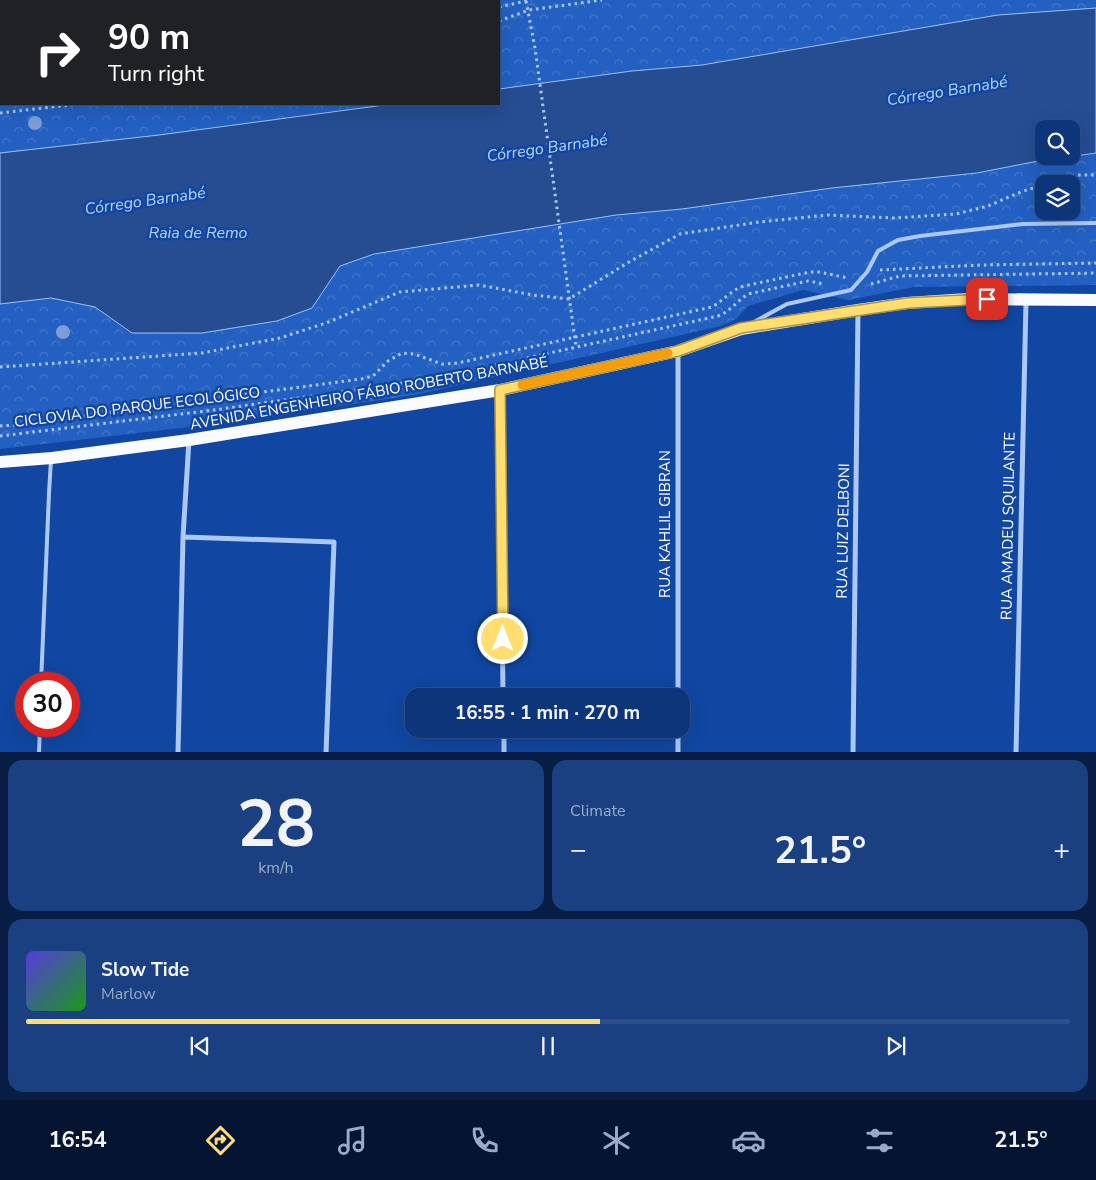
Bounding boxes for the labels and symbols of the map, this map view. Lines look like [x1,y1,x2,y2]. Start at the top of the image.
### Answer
water label: Córrego Barnabé [885,71,1009,111]
water label: Córrego Barnabé [485,129,609,167]
water label: Córrego Barnabé [83,182,207,220]
water label: Raia de Remo [148,222,248,244]
pin [966,278,1008,320]
street label: AVENIDA ENGENHEIRO FÁBIO ROBERTO BARNABÉ [188,352,550,434]
street label: CICLOVIA DO PARQUE ECOLÓGICO [13,381,261,432]
street label: RUA AMADEU SQUILANTE [996,432,1020,620]
street label: RUA KAHLIL GIBRAN [655,450,675,598]
street label: RUA LUIZ DELBONI [832,463,854,599]
position arrow [476,612,528,664]
speed limit sign: 30 [15,672,80,737]

